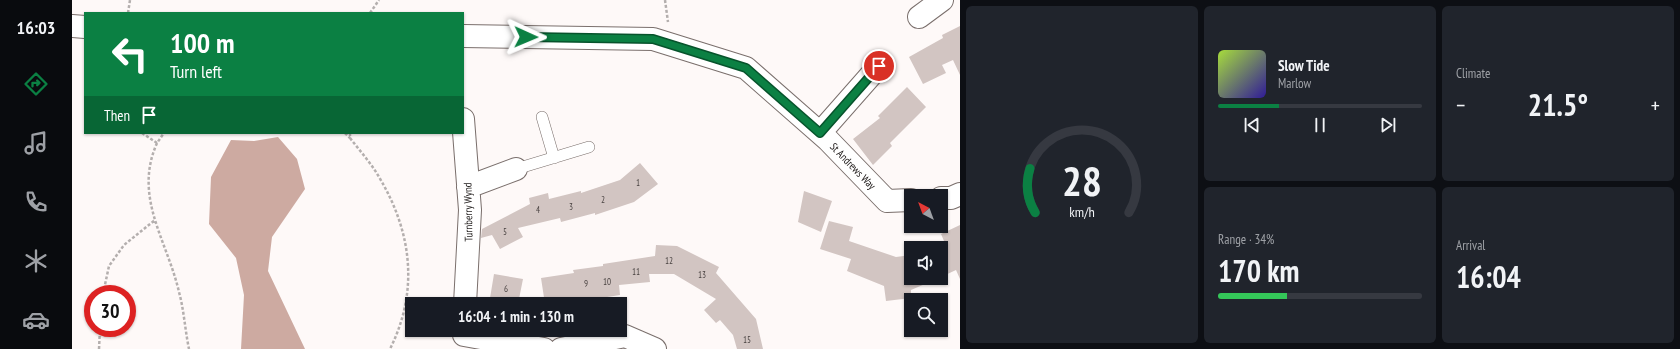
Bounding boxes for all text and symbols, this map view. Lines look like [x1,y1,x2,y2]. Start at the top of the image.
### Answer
text: 16:03 [17,16,55,39]
position arrow [505,16,547,58]
text: 100 m [170,24,234,61]
icon: left [104,28,156,80]
pin [862,49,896,83]
icon: arrive [868,55,890,77]
text: Slow Tide [1278,56,1330,75]
text: Turn left [170,60,222,83]
text: Climate [1456,65,1490,82]
icon: directions [22,70,50,98]
text: Marlow [1278,75,1311,92]
text: 21.5° [1528,85,1588,124]
text: − [1456,91,1465,119]
text: + [1651,91,1660,119]
icon: arrive [138,104,160,126]
text: Then [104,106,130,125]
icon: previous [1241,114,1263,136]
icon: pause [1309,114,1331,136]
icon: next [1377,114,1399,136]
icon: music [22,129,50,157]
street label: St Andrews Way [827,140,879,193]
text: 28 [1062,153,1102,206]
house number: 1 [636,177,640,188]
street label: Turnberry Wynd [460,182,476,242]
icon: phone [22,188,50,216]
north arrow [904,189,948,233]
map controls [904,189,948,337]
house number: 2 [601,194,605,205]
house number: 3 [569,201,573,212]
text: km/h [1069,201,1095,220]
house number: 4 [536,204,540,215]
house number: 5 [503,226,507,237]
text: Range · 34% [1218,231,1274,248]
text: Arrival [1456,237,1485,254]
button: sound [904,241,948,285]
icon: climate [22,247,50,275]
text: 170 km [1218,251,1299,290]
house number: 12 [665,255,673,266]
text: 16:04 [1456,257,1521,296]
house number: 11 [632,266,640,277]
house number: 13 [698,269,706,280]
house number: 10 [603,276,611,287]
house number: 9 [584,278,588,289]
house number: 6 [504,283,508,294]
speed limit sign: 30 [84,285,136,337]
button: search [904,293,948,337]
icon: car [22,306,50,334]
text: 16:04 · 1 min · 130 m [458,307,574,326]
house number: 15 [743,334,751,345]

